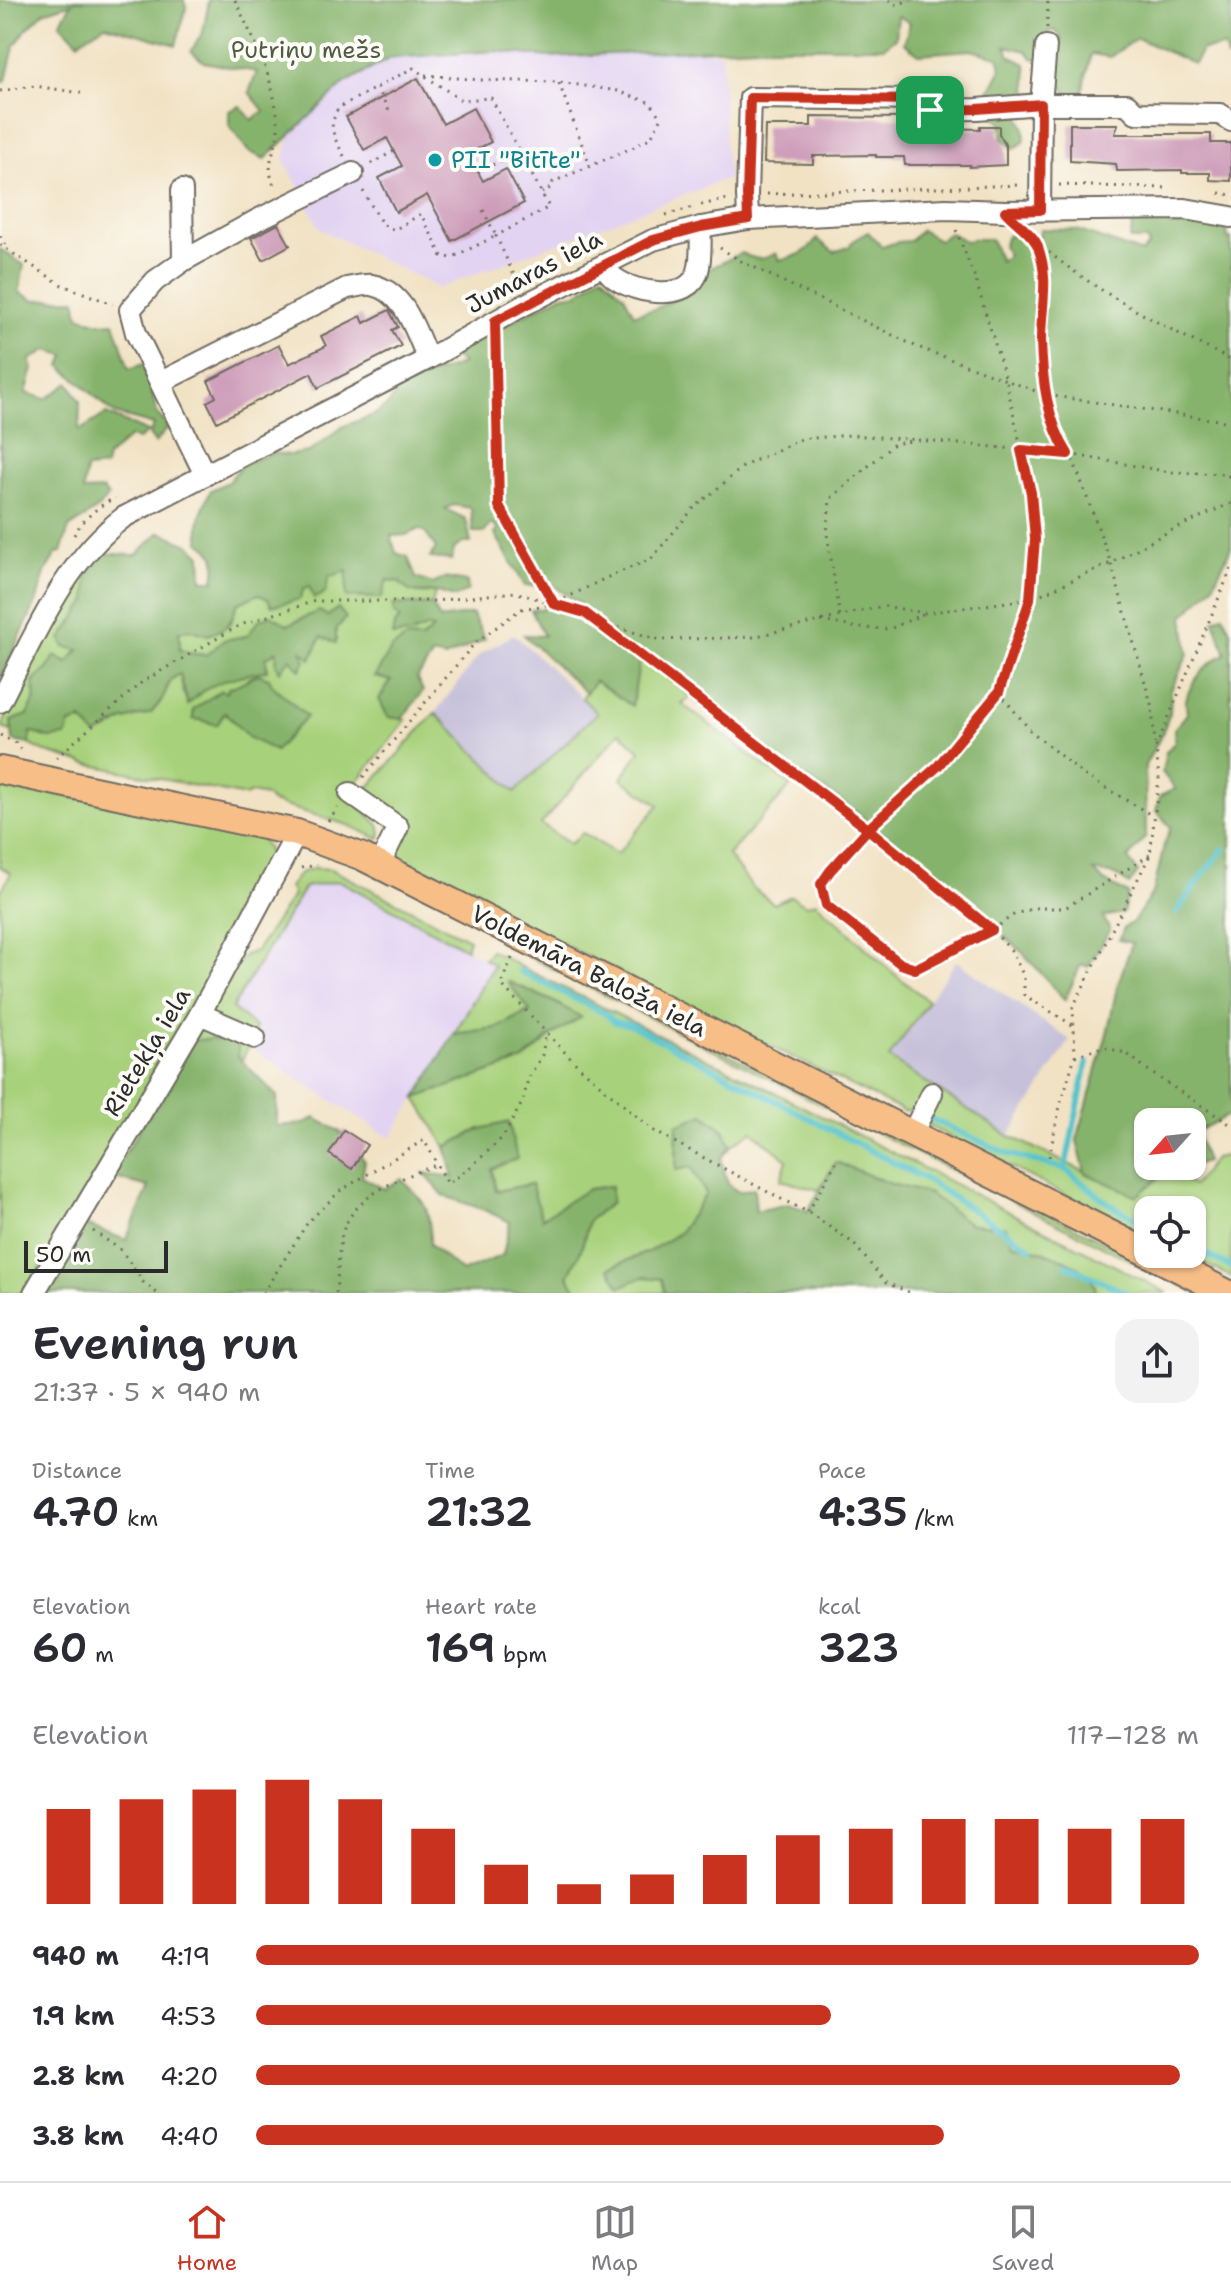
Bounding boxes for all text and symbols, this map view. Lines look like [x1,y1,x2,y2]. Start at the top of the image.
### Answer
park label: Putriņu mežs [231,34,381,66]
pin [896,76,964,144]
icon: arrive [908,88,952,132]
place label: PII "Bitīte" [451,144,581,176]
marker: PII "Bitīte" [426,151,444,169]
street label: Jumaras iela [460,223,608,321]
street label: Voldemāra Baloža iela [466,898,712,1044]
street label: Rietekļa iela [96,982,198,1122]
north arrow [1134,1108,1206,1180]
map controls [1134,1108,1206,1268]
button: locate [1134,1196,1206,1268]
scale bar [24,1237,168,1273]
text: 50 m [36,1240,91,1269]
text: Evening run [32,1314,299,1373]
button: share [1115,1319,1199,1403]
text: 21:37 · 5 × 940 m [32,1374,260,1409]
text: Distance [32,1456,122,1485]
text: Time [425,1456,475,1485]
text: Pace [818,1456,866,1485]
text: 4.70 [32,1485,120,1539]
text: 21:32 [425,1485,533,1539]
text: 4:35 [818,1485,908,1539]
text: km [120,1504,158,1533]
text: /km [908,1504,954,1533]
text: Elevation [32,1592,130,1621]
text: Heart rate [425,1592,537,1621]
text: kcal [818,1592,861,1621]
text: 60 [32,1621,87,1675]
text: 169 [425,1621,496,1675]
text: 323 [818,1621,899,1675]
text: m [87,1640,114,1669]
text: bpm [496,1640,547,1669]
text: Elevation [32,1717,148,1752]
text: 117–128 m [1067,1717,1199,1752]
text: 940 m [32,1938,119,1973]
text: 4:19 [160,1938,211,1973]
text: 1.9 km [32,1998,114,2033]
text: 4:53 [160,1998,217,2033]
text: 2.8 km [32,2058,125,2093]
text: 4:20 [160,2058,218,2093]
text: 3.8 km [32,2118,124,2153]
text: 4:40 [160,2118,219,2153]
tab: Home [177,2200,237,2277]
tab: Map [591,2200,638,2277]
tab: Saved [992,2200,1054,2277]

